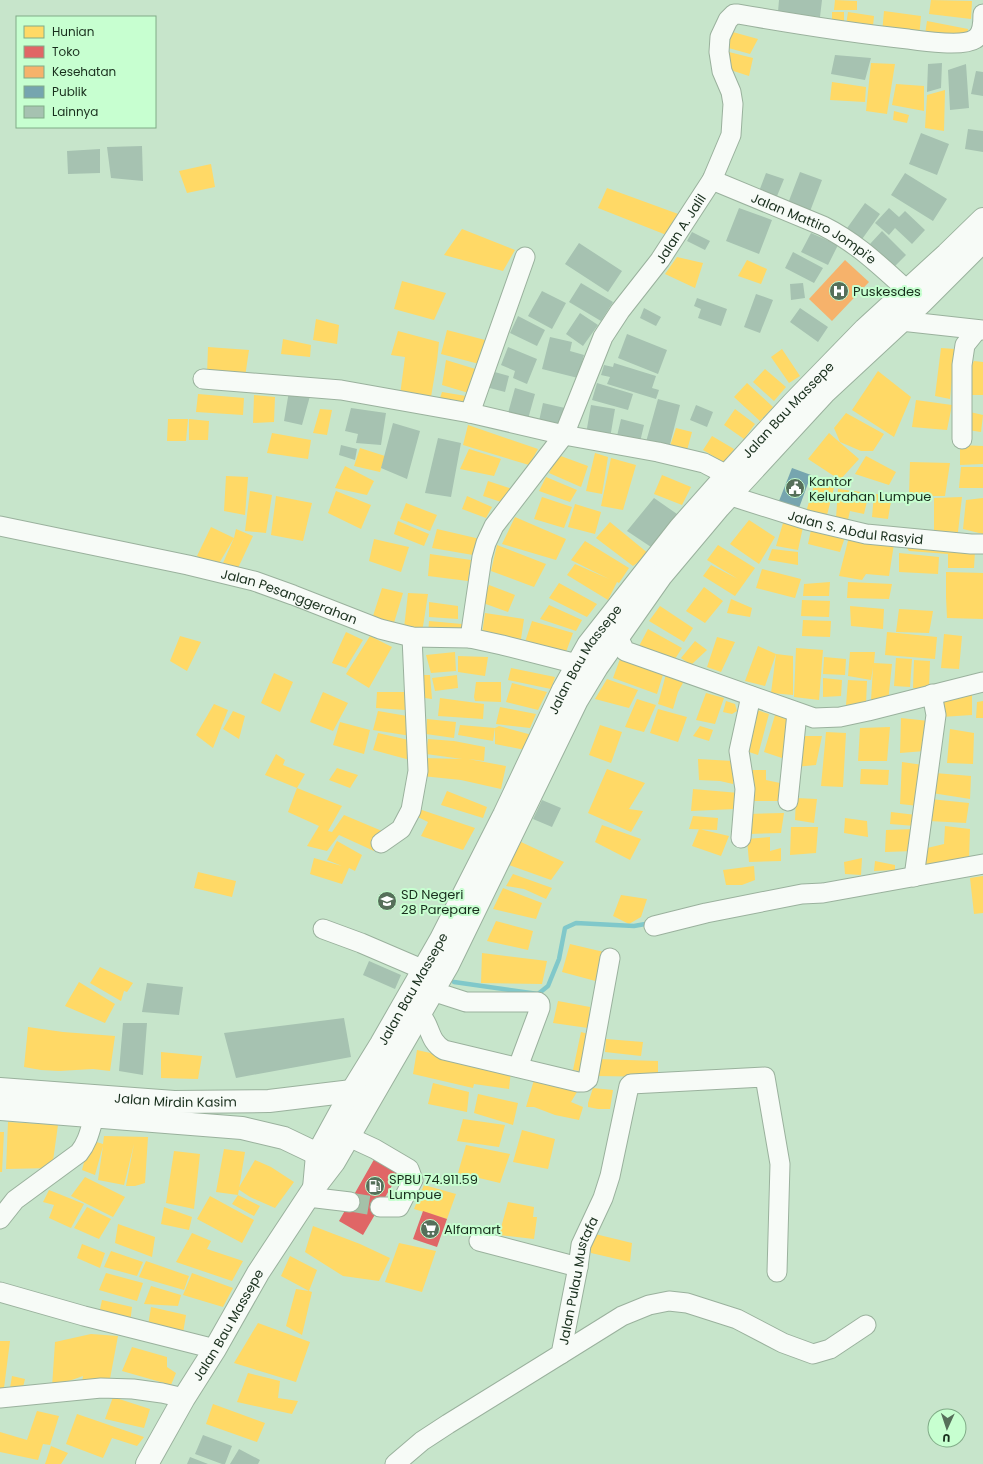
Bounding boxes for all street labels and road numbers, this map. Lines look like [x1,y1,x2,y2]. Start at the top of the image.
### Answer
street label: Jalan Mattiro Jompi'e [748,188,881,268]
street label: Jalan A. Jalil [651,190,710,267]
street label: Jalan Bau Massepe [738,357,838,462]
street label: Jalan S. Abdul Rasyid [786,505,924,549]
street label: Jalan Pesanggerahan [219,564,360,629]
street label: Jalan Bau Massepe [543,600,626,717]
street label: Jalan Bau Massepe [373,929,452,1048]
street label: Jalan Mirdin Kasim [114,1088,237,1112]
street label: Jalan Pulau Mustafa [553,1213,603,1347]
street label: Jalan Bau Massepe [188,1265,268,1384]

